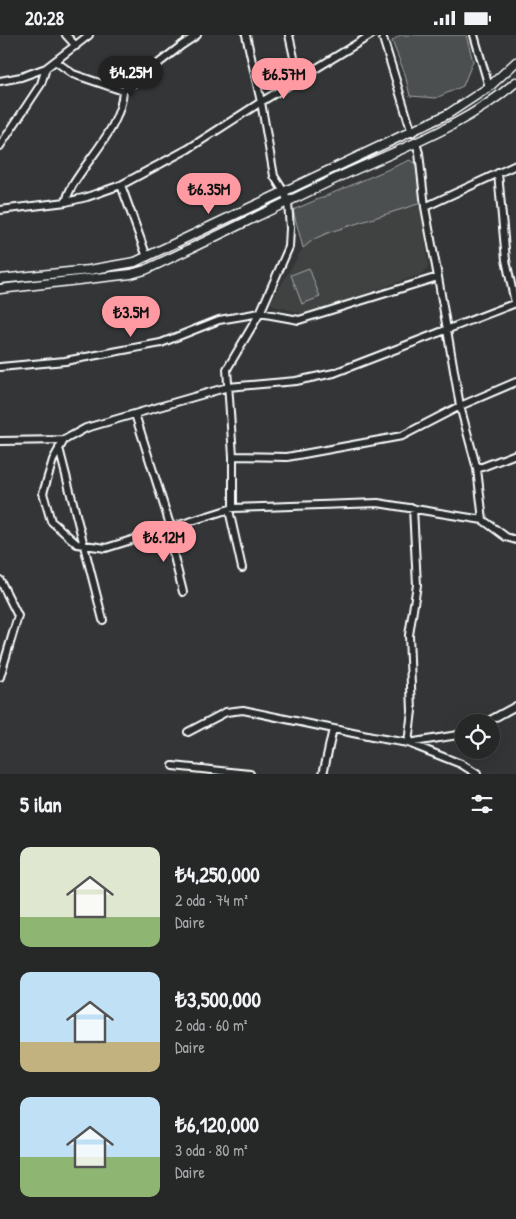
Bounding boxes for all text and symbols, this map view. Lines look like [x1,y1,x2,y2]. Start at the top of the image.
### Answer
text: 20:28 [25,5,64,31]
pin: ₺4.25M [90,55,172,98]
pin: ₺6.57M [243,57,325,100]
text: ₺4.25M [110,61,152,83]
text: ₺6.57M [262,63,306,85]
pin: ₺6.35M [168,173,250,215]
text: ₺6.35M [188,178,230,200]
pin: ₺3.5M [96,295,166,338]
text: ₺3.5M [113,301,149,323]
pin: ₺6.12M [123,521,205,563]
text: ₺6.12M [143,526,185,548]
map controls [455,714,500,759]
button: locate [455,714,500,759]
text: 5 ilan [20,790,62,819]
icon: filters [468,790,496,818]
text: ₺4,250,000 [175,860,260,889]
icon: home [60,867,120,927]
text: 2 oda · 74 m² [175,889,248,911]
text: Daire [175,911,205,933]
text: ₺3,500,000 [175,985,261,1014]
icon: home [60,992,120,1052]
text: 2 oda · 60 m² [175,1014,247,1036]
text: Daire [175,1036,205,1058]
text: ₺6,120,000 [175,1110,259,1139]
icon: home [60,1117,120,1177]
text: 3 oda · 80 m² [175,1139,248,1161]
text: Daire [175,1161,205,1183]

